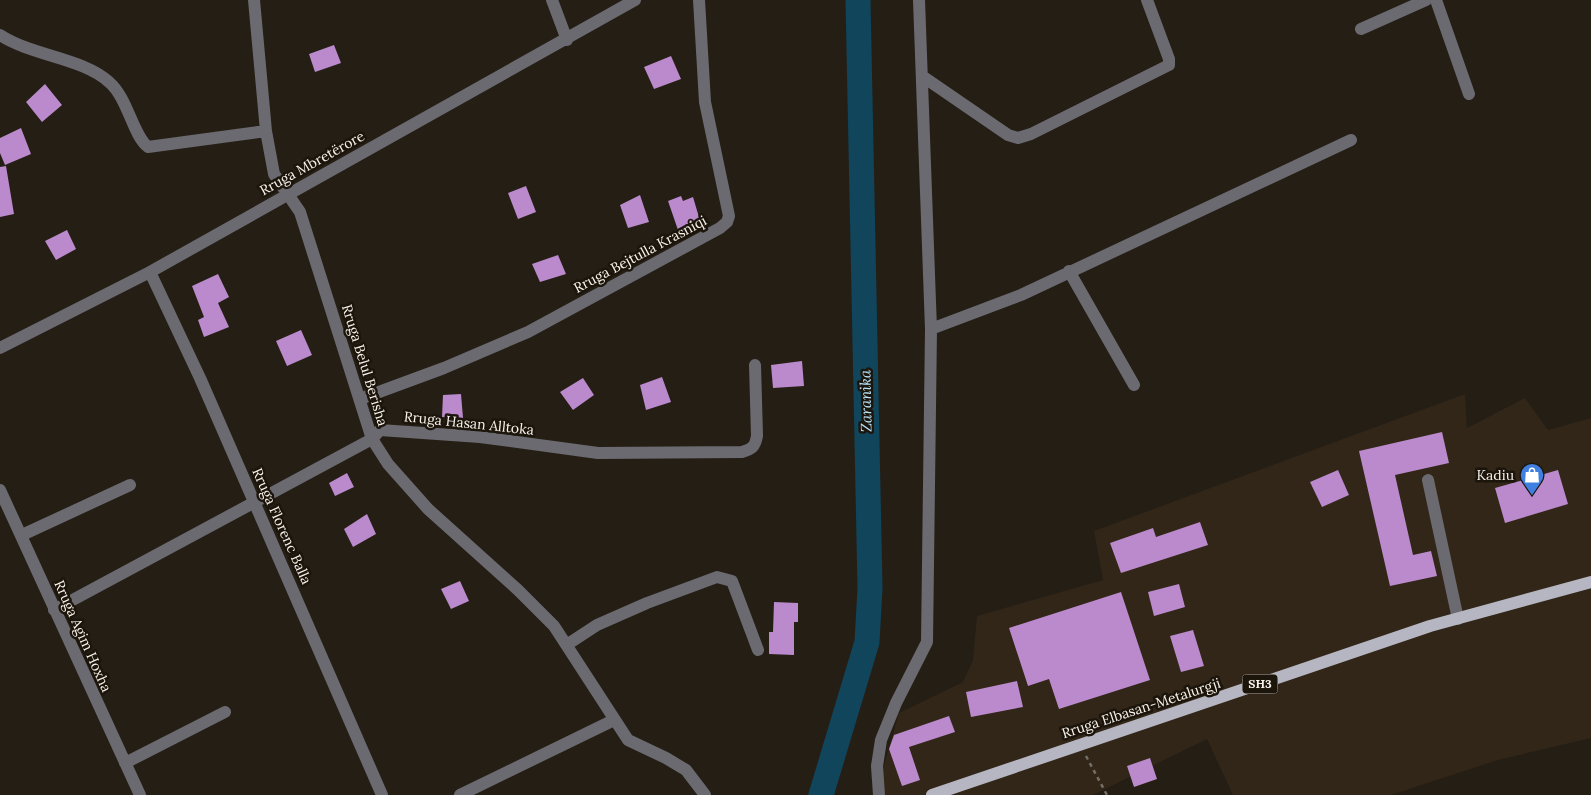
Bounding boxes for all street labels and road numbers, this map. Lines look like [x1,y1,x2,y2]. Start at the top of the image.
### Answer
street label: Rruga Mbretërore [256,127,368,199]
street label: Rruga Bejtulla Krasniqi [570,211,710,297]
street label: Rruga Belul Berisha [338,302,392,428]
street label: Rruga Hasan Alltoka [403,407,535,439]
street label: Rruga Florenc Balla [248,465,316,587]
street label: Rruga Agim Hoxha [50,577,116,695]
street label: Rruga Elbasan-Metalurgji [1059,674,1223,742]
road number: SH3 [1242,674,1278,694]

